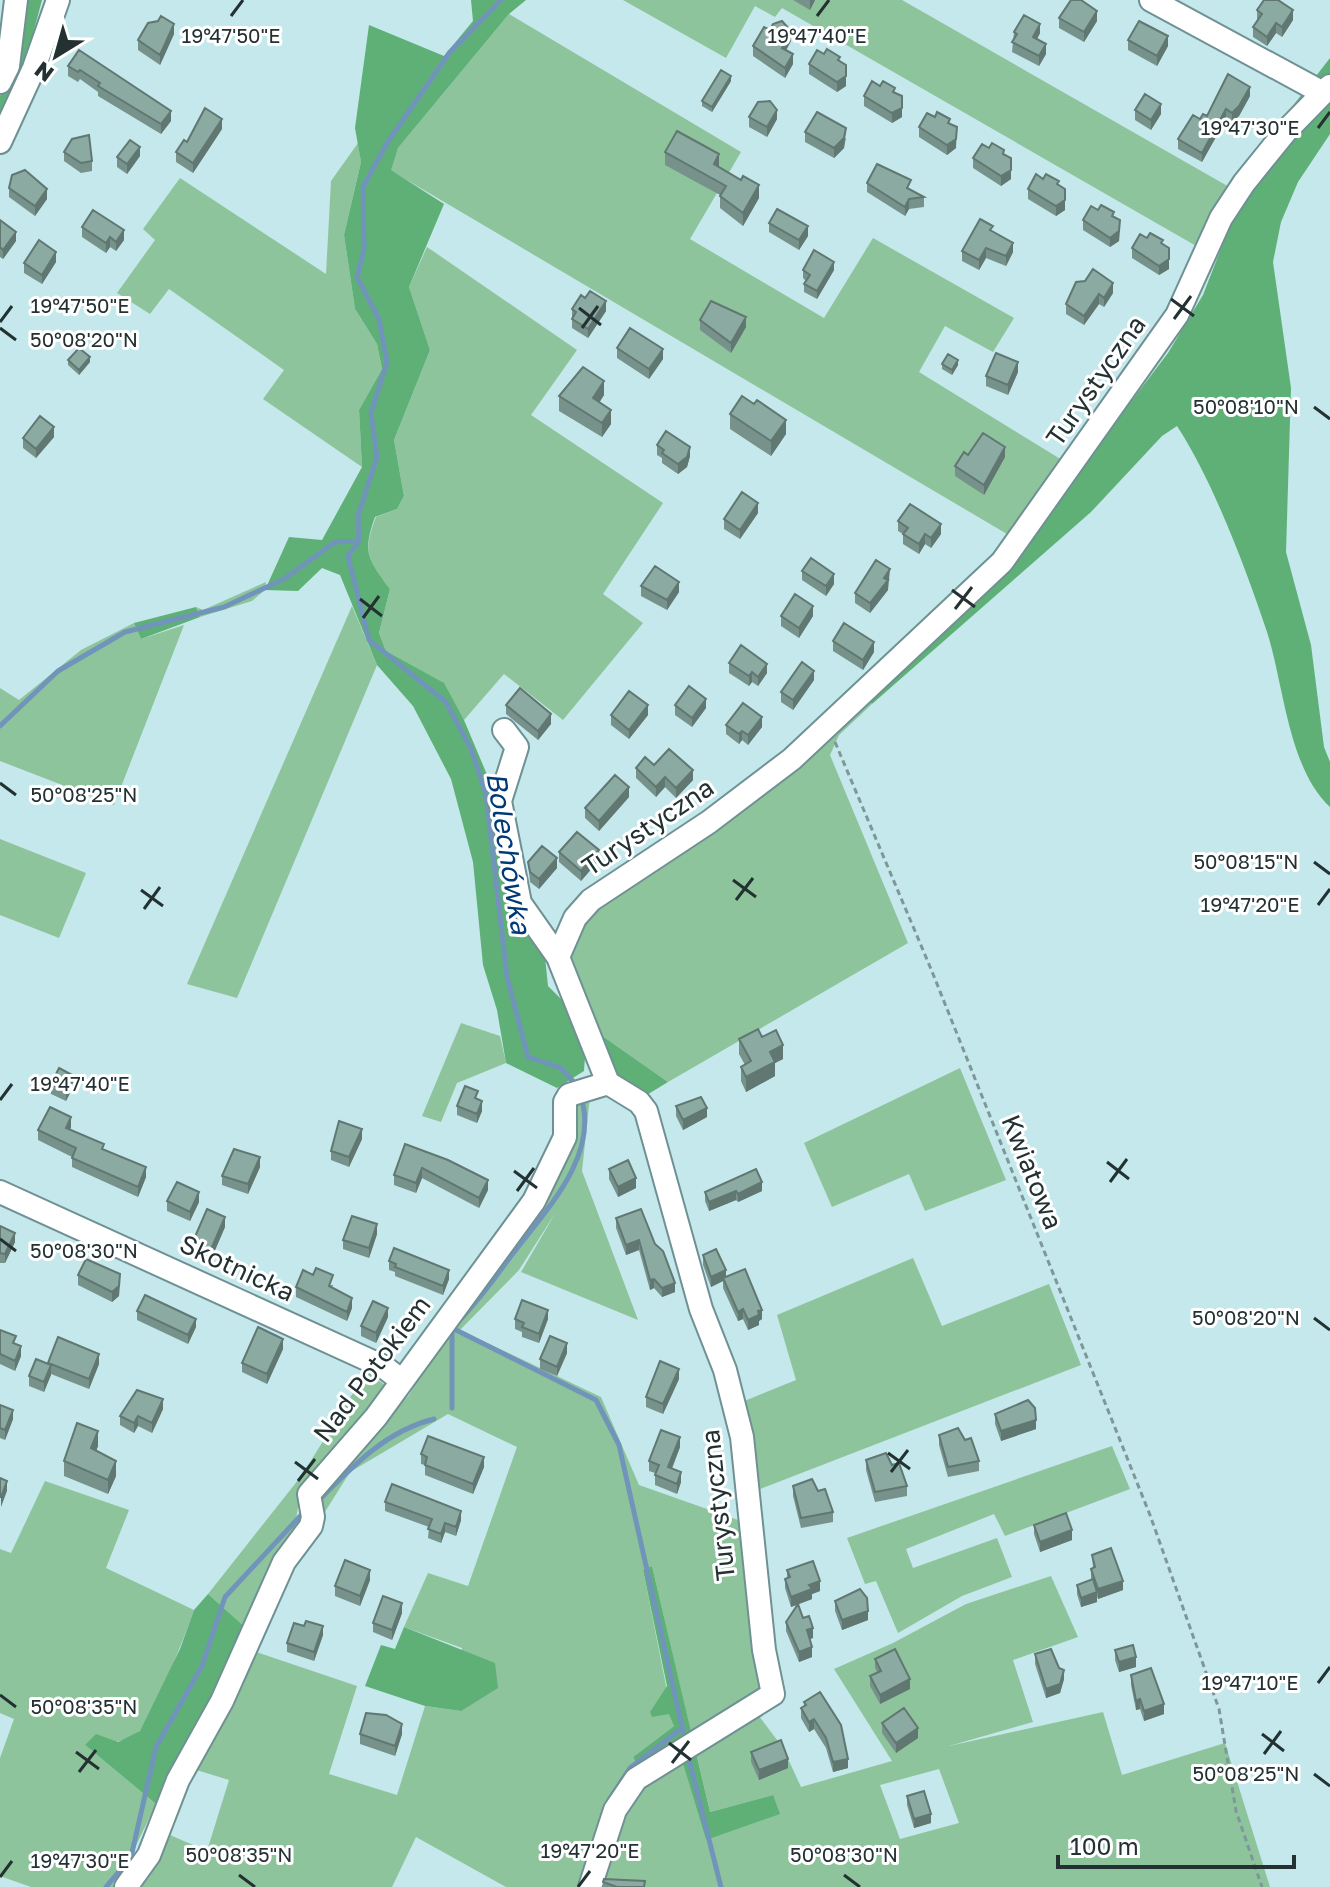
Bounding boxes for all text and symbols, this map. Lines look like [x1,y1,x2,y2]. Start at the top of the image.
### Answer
north arrow [16,16,96,96]
text: 19°47'50"E [182,23,281,47]
text: 19°47'40"E [767,23,867,47]
text: N [29,57,58,88]
text: 19°47'30"E [1200,115,1300,139]
text: 19°47'50"E [31,293,130,317]
street label: Turystyczna [1039,310,1152,452]
text: 50°08'20"N [30,327,138,351]
text: 50°08'10"N [1193,394,1299,418]
water label: Bolechówka [480,770,539,937]
street label: Turystyczna [576,771,719,882]
text: 50°08'25"N [31,782,138,806]
text: 50°08'15"N [1193,849,1299,873]
text: 19°47'20"E [1201,892,1300,916]
text: 19°47'40"E [30,1071,130,1095]
street label: Kwiatowa [996,1110,1069,1234]
street label: Skotnicka [175,1227,300,1308]
text: 50°08'30"N [30,1238,138,1262]
street label: Nad Potokiem [307,1289,437,1448]
text: 50°08'20"N [1192,1305,1300,1329]
street label: Turystyczna [694,1428,741,1582]
text: 19°47'10"E [1201,1670,1299,1694]
text: 50°08'35"N [30,1694,138,1718]
text: 50°08'25"N [1193,1761,1300,1785]
scale bar [1058,1819,1294,1869]
text: 100 m [1070,1831,1139,1860]
text: 19°47'20"E [541,1838,640,1862]
text: 50°08'35"N [185,1842,293,1866]
text: 50°08'30"N [790,1842,898,1866]
text: 19°47'30"E [30,1848,130,1872]

